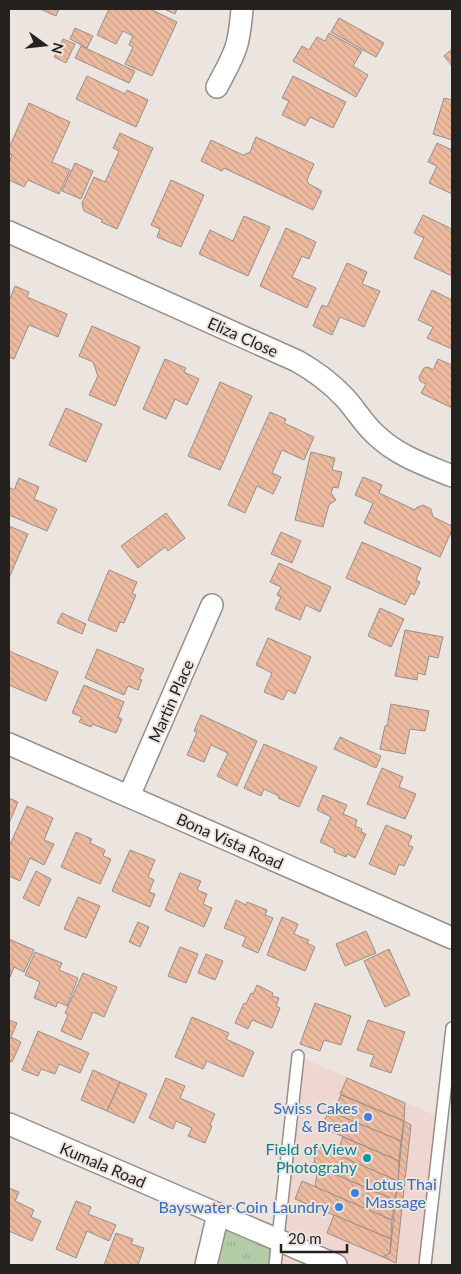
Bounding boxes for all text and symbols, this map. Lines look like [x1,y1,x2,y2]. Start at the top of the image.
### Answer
north arrow [20,20,70,70]
text: N [48,41,68,56]
street label: Eliza Close [205,313,281,360]
street label: Martin Place [144,657,197,745]
street label: Bona Vista Road [174,809,286,873]
place label: Swiss Cakes & Bread [274,1098,358,1135]
marker: Swiss Cakes & Bread [362,1111,374,1123]
street label: Kumala Road [57,1138,149,1191]
place label: Field of View Photograhy [266,1139,358,1176]
marker: Field of View Photograhy [361,1152,373,1164]
place label: Lotus Thai Massage [365,1174,437,1211]
marker: Lotus Thai Massage [349,1187,361,1199]
place label: Bayswater Coin Laundry [158,1197,330,1216]
marker: Bayswater Coin Laundry [333,1201,345,1213]
scale bar [281,1222,347,1254]
text: 20 m [288,1229,322,1247]

